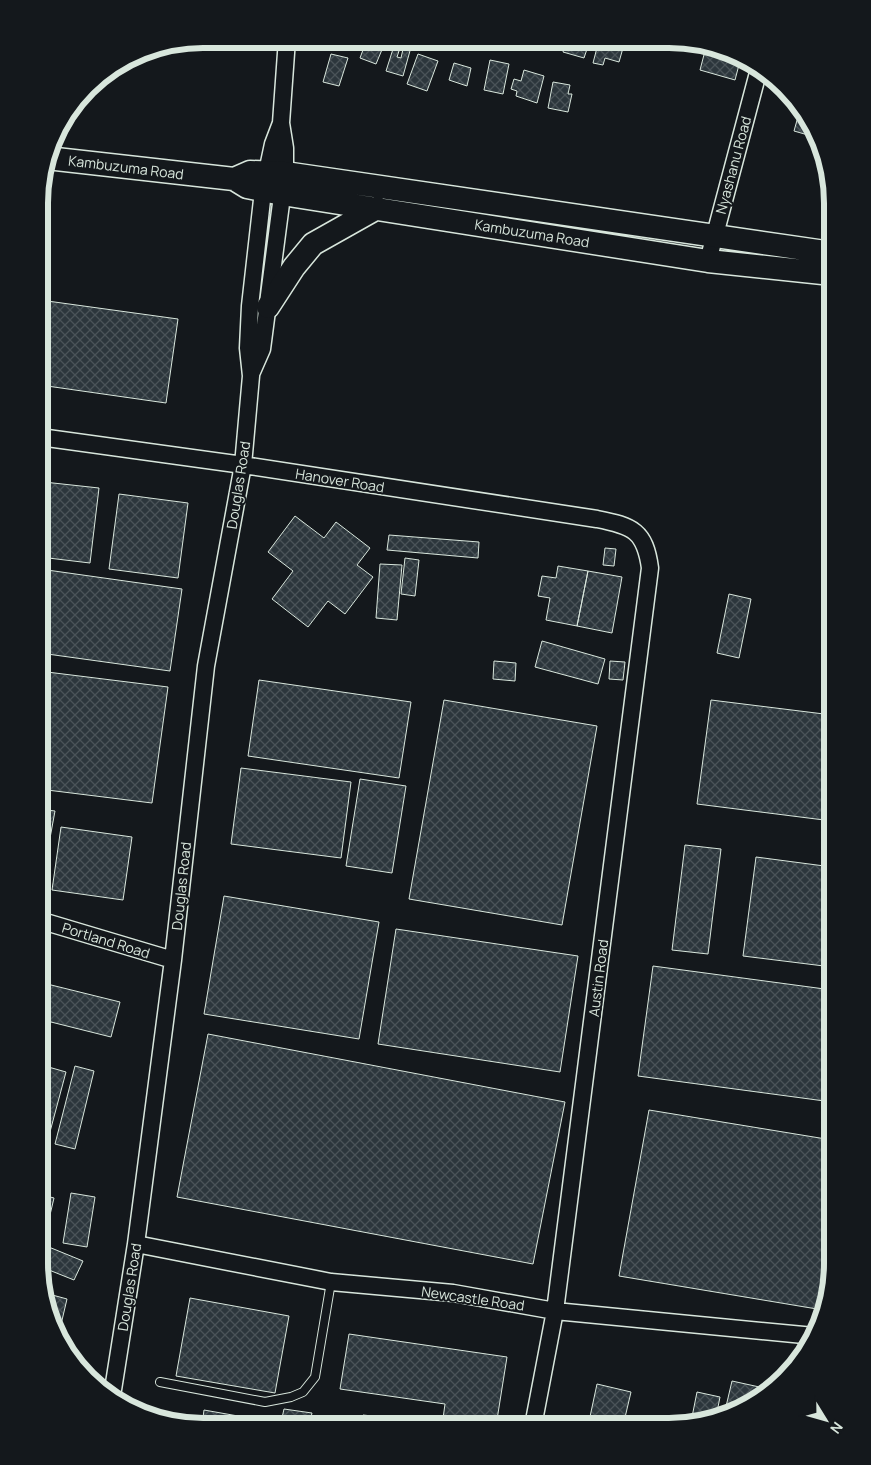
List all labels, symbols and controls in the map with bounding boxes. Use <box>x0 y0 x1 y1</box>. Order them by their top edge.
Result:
street label: Nyashanu Road <box>711 114 755 216</box>
street label: Kambuzuma Road <box>67 151 185 183</box>
street label: Kambuzuma Road <box>473 215 591 251</box>
street label: Douglas Road <box>222 440 254 530</box>
street label: Hanover Road <box>294 464 386 496</box>
street label: Douglas Road <box>167 841 195 931</box>
street label: Portland Road <box>60 918 152 962</box>
street label: Austin Road <box>584 938 612 1018</box>
street label: Douglas Road <box>113 1242 145 1332</box>
street label: Newcastle Road <box>420 1281 526 1315</box>
north arrow <box>801 1395 851 1445</box>
text: N <box>826 1418 847 1438</box>

